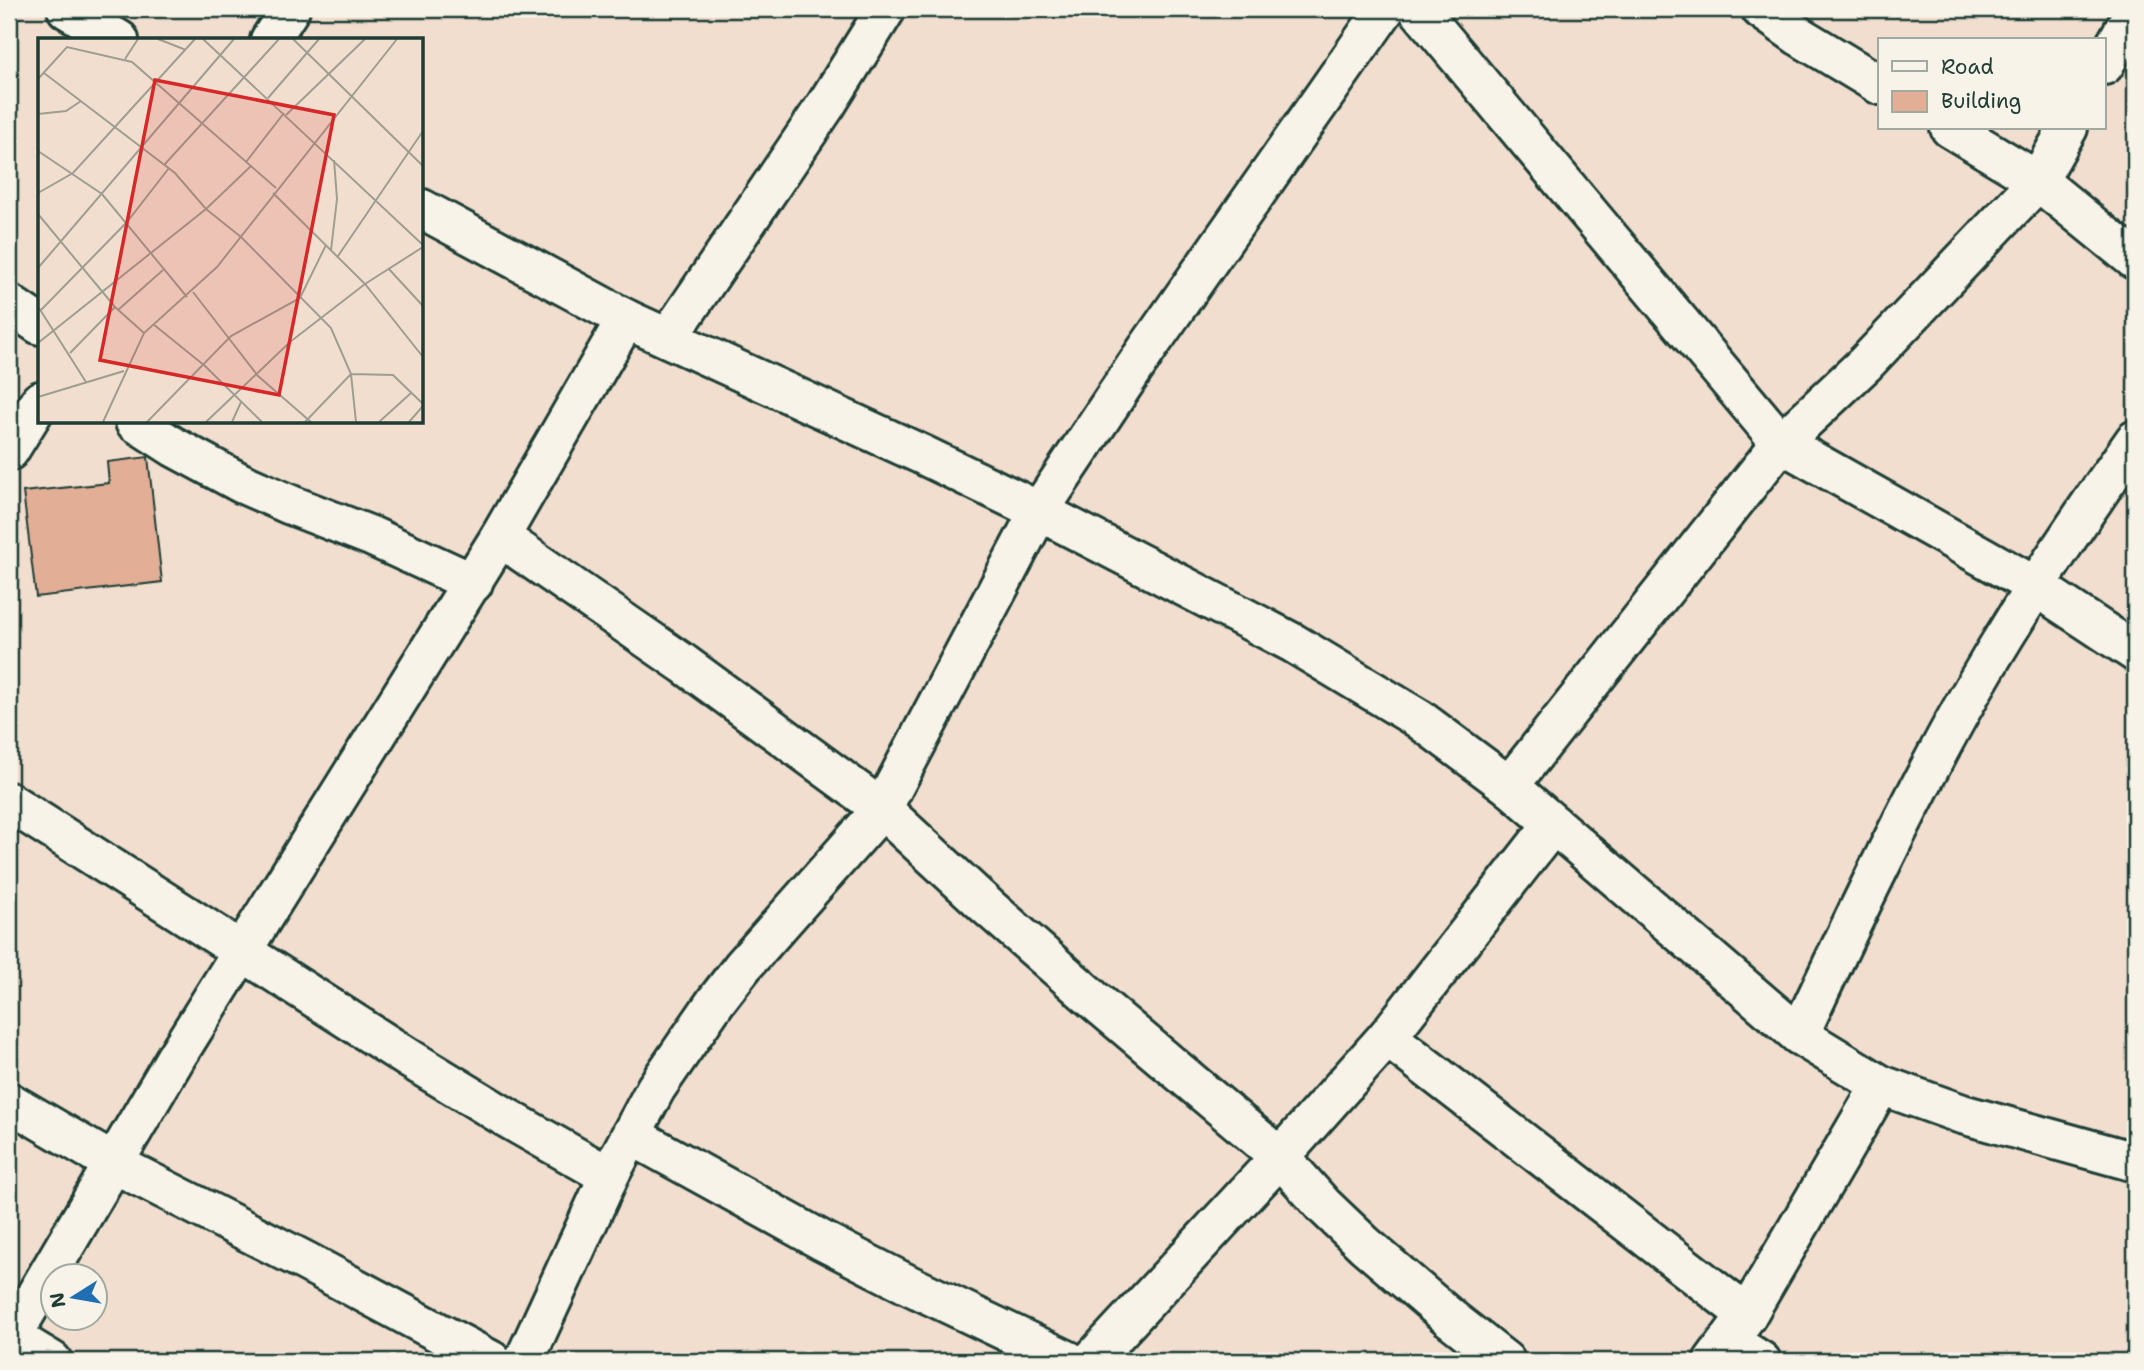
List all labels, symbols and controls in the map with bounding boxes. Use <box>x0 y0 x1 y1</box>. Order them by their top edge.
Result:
inset map <box>38 38 424 424</box>
legend <box>1878 38 2106 130</box>
text: Road <box>1941 53 1994 81</box>
text: Building <box>1941 87 2021 115</box>
north arrow <box>38 1262 108 1332</box>
text: N <box>44 1290 72 1310</box>

